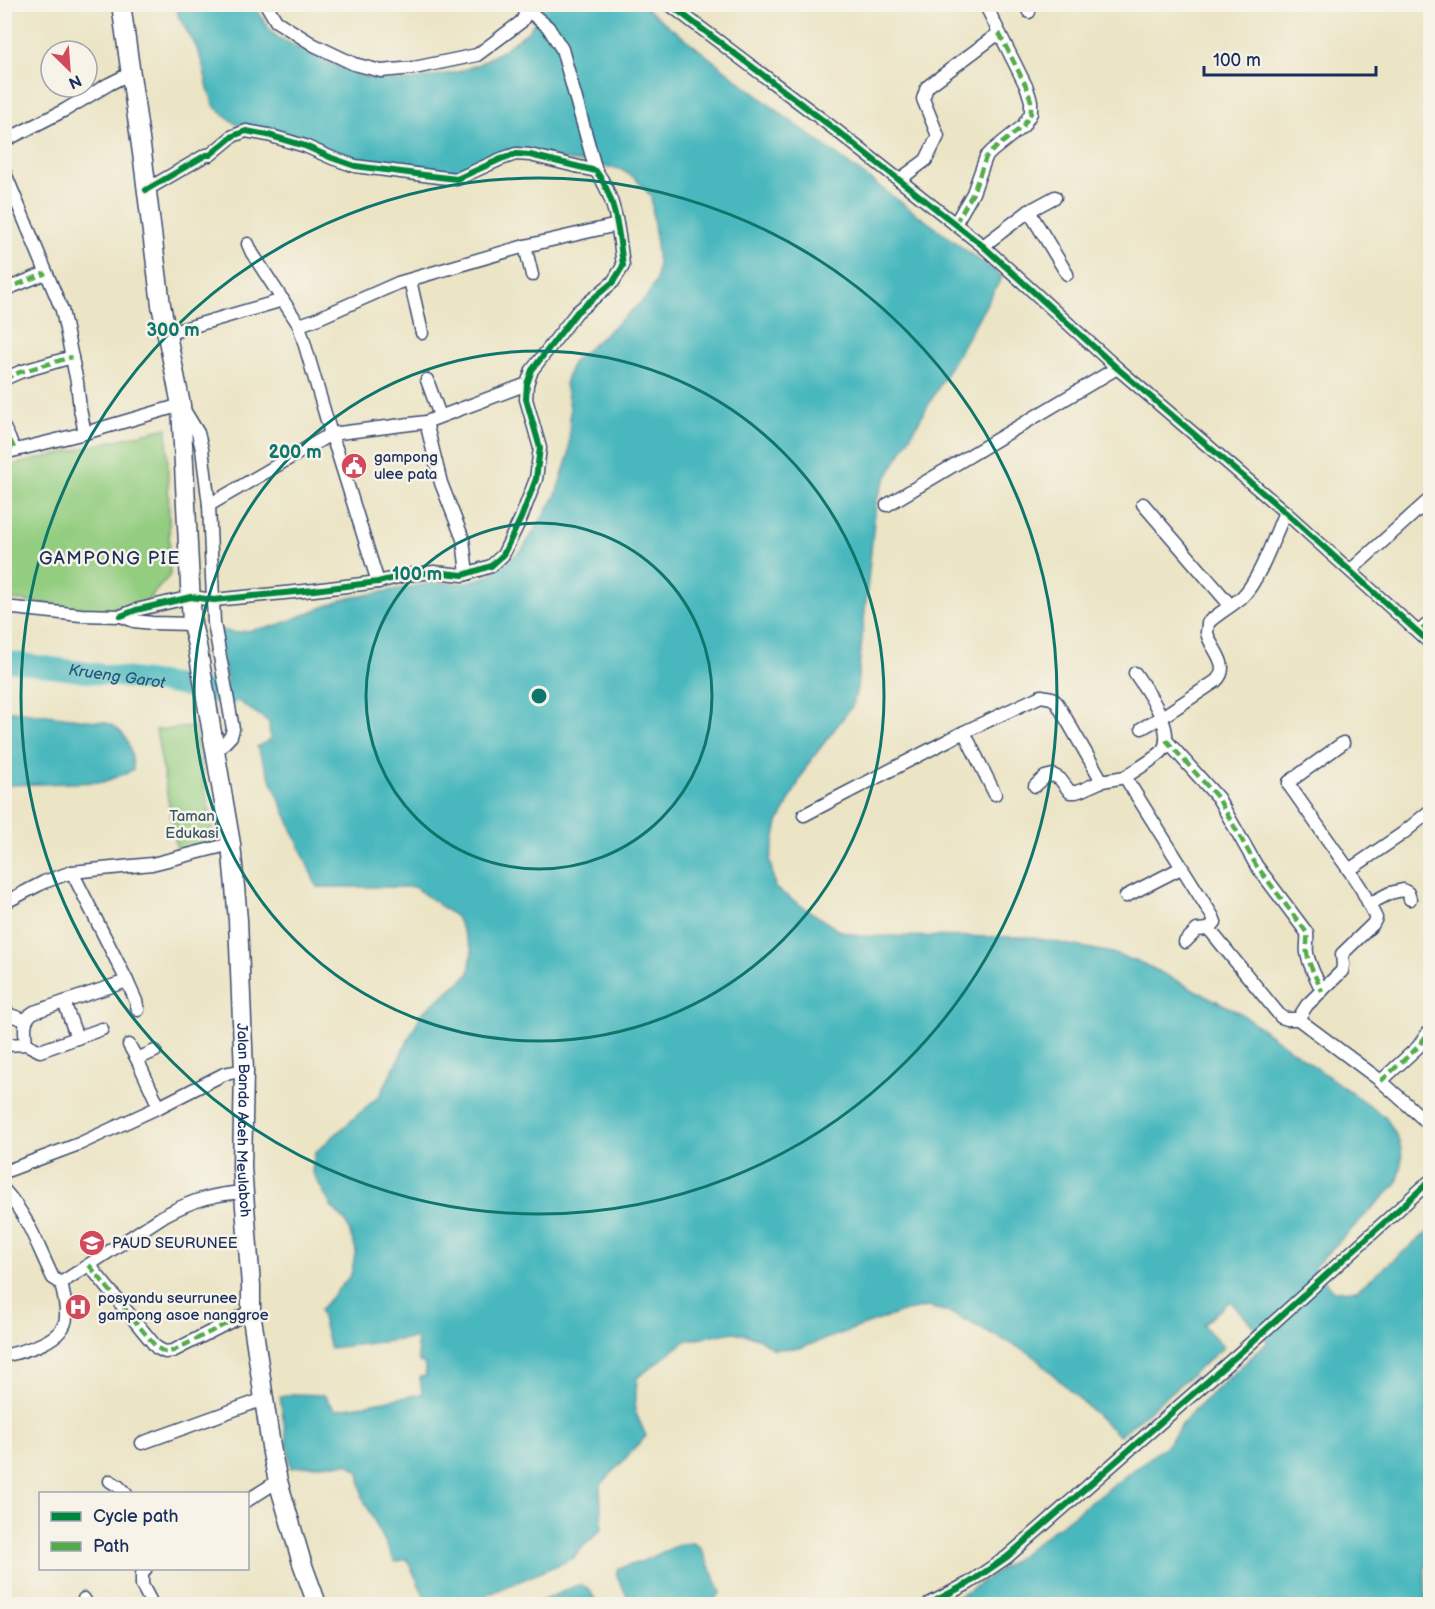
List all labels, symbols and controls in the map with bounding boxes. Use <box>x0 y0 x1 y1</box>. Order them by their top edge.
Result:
north arrow <box>39 39 99 99</box>
scale bar <box>1204 39 1376 77</box>
text: 100 m <box>1213 50 1261 71</box>
text: N <box>65 70 84 92</box>
text: 300 m <box>146 320 200 341</box>
text: 200 m <box>268 442 322 463</box>
place label: gampong ulee pata <box>374 448 438 484</box>
public building icon: gampong ulee pata <box>339 451 369 481</box>
district label: GAMPONG PIE <box>39 548 181 569</box>
text: 100 m <box>392 564 442 585</box>
water label: Krueng Garot <box>67 661 167 693</box>
centre of rings <box>529 686 549 706</box>
park label: Taman Edukasi <box>165 807 219 843</box>
street label: Jalan Banda Aceh Meulaboh <box>232 1023 255 1218</box>
school or university icon: PAUD SEURUNEE <box>77 1228 107 1258</box>
place label: PAUD SEURUNEE <box>112 1234 238 1253</box>
place label: posyandu seurrunee gampong asoe nanggroe <box>98 1289 269 1325</box>
hospital icon: posyandu seurrunee gampong asoe nanggroe <box>63 1292 93 1322</box>
legend <box>39 1492 249 1570</box>
text: Cycle path <box>93 1506 179 1527</box>
text: Path <box>93 1536 129 1557</box>

